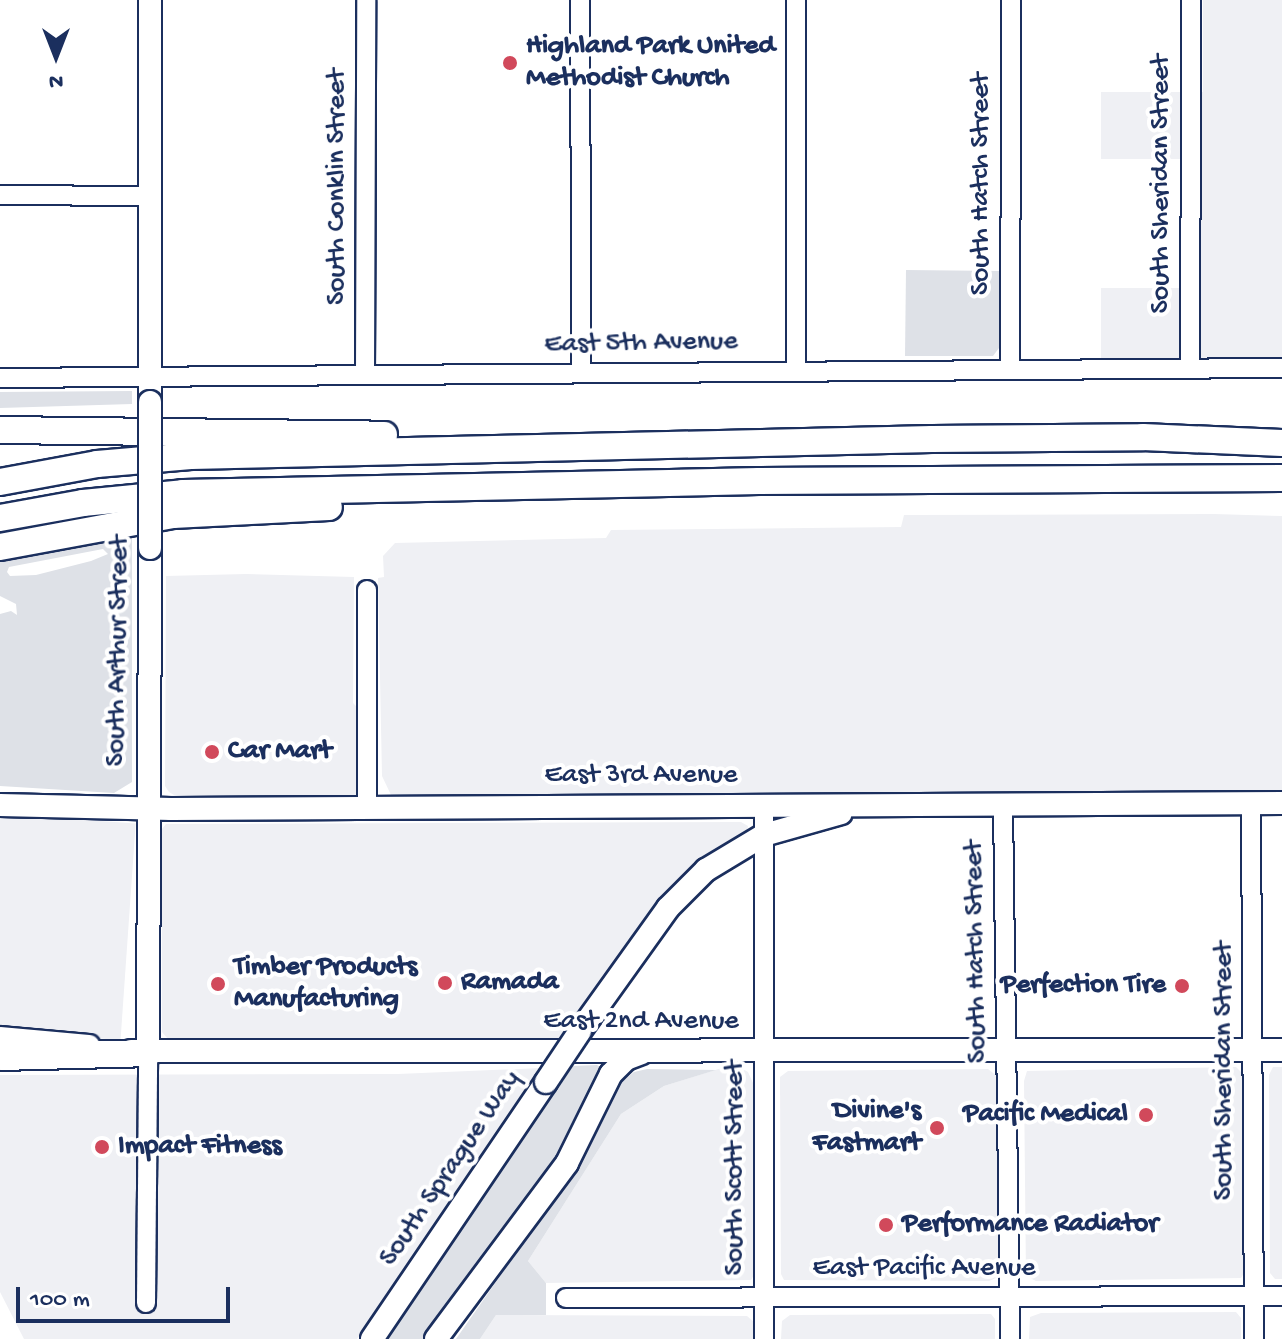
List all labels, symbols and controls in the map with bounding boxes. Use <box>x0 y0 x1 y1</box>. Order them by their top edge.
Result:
north arrow <box>16 16 96 96</box>
place label: Highland Park United Methodist Church <box>526 30 775 96</box>
marker: Highland Park United Methodist Church <box>501 54 519 72</box>
street label: South Sheridan Street <box>1145 55 1179 313</box>
text: N <box>49 67 63 93</box>
street label: South Conklin Street <box>321 69 355 305</box>
street label: South Hatch Street <box>965 73 999 295</box>
street label: East 5th Avenue <box>544 326 738 362</box>
street label: South Arthur Street <box>100 535 138 767</box>
place label: Car Mart <box>228 735 332 769</box>
marker: Car Mart <box>203 743 221 761</box>
street label: East 3rd Avenue <box>544 759 738 793</box>
street label: South Hatch Street <box>958 840 996 1064</box>
street label: South Sheridan Street <box>1208 942 1242 1200</box>
place label: Timber Products Manufacturing <box>234 951 417 1017</box>
place label: Ramada <box>461 966 559 1000</box>
place label: Perfection Tire <box>1000 969 1166 1003</box>
marker: Ramada <box>436 974 454 992</box>
marker: Timber Products Manufacturing <box>209 975 227 993</box>
marker: Perfection Tire <box>1173 977 1191 995</box>
street label: East 2nd Avenue <box>543 1005 739 1039</box>
street label: South Scott Street <box>719 1061 753 1275</box>
street label: South Sprague Way <box>373 1065 529 1273</box>
place label: Divine's Fastmart <box>813 1095 921 1161</box>
place label: Pacific Medical <box>963 1098 1128 1132</box>
marker: Pacific Medical <box>1135 1104 1157 1126</box>
marker: Divine's Fastmart <box>928 1119 946 1137</box>
place label: Impact Fitness <box>118 1130 282 1164</box>
marker: Impact Fitness <box>93 1138 111 1156</box>
place label: Performance Radiator <box>902 1208 1158 1242</box>
marker: Performance Radiator <box>877 1216 895 1234</box>
street label: East Pacific Avenue <box>813 1252 1035 1286</box>
scale bar <box>20 1271 234 1321</box>
text: 100 m <box>30 1286 90 1315</box>

